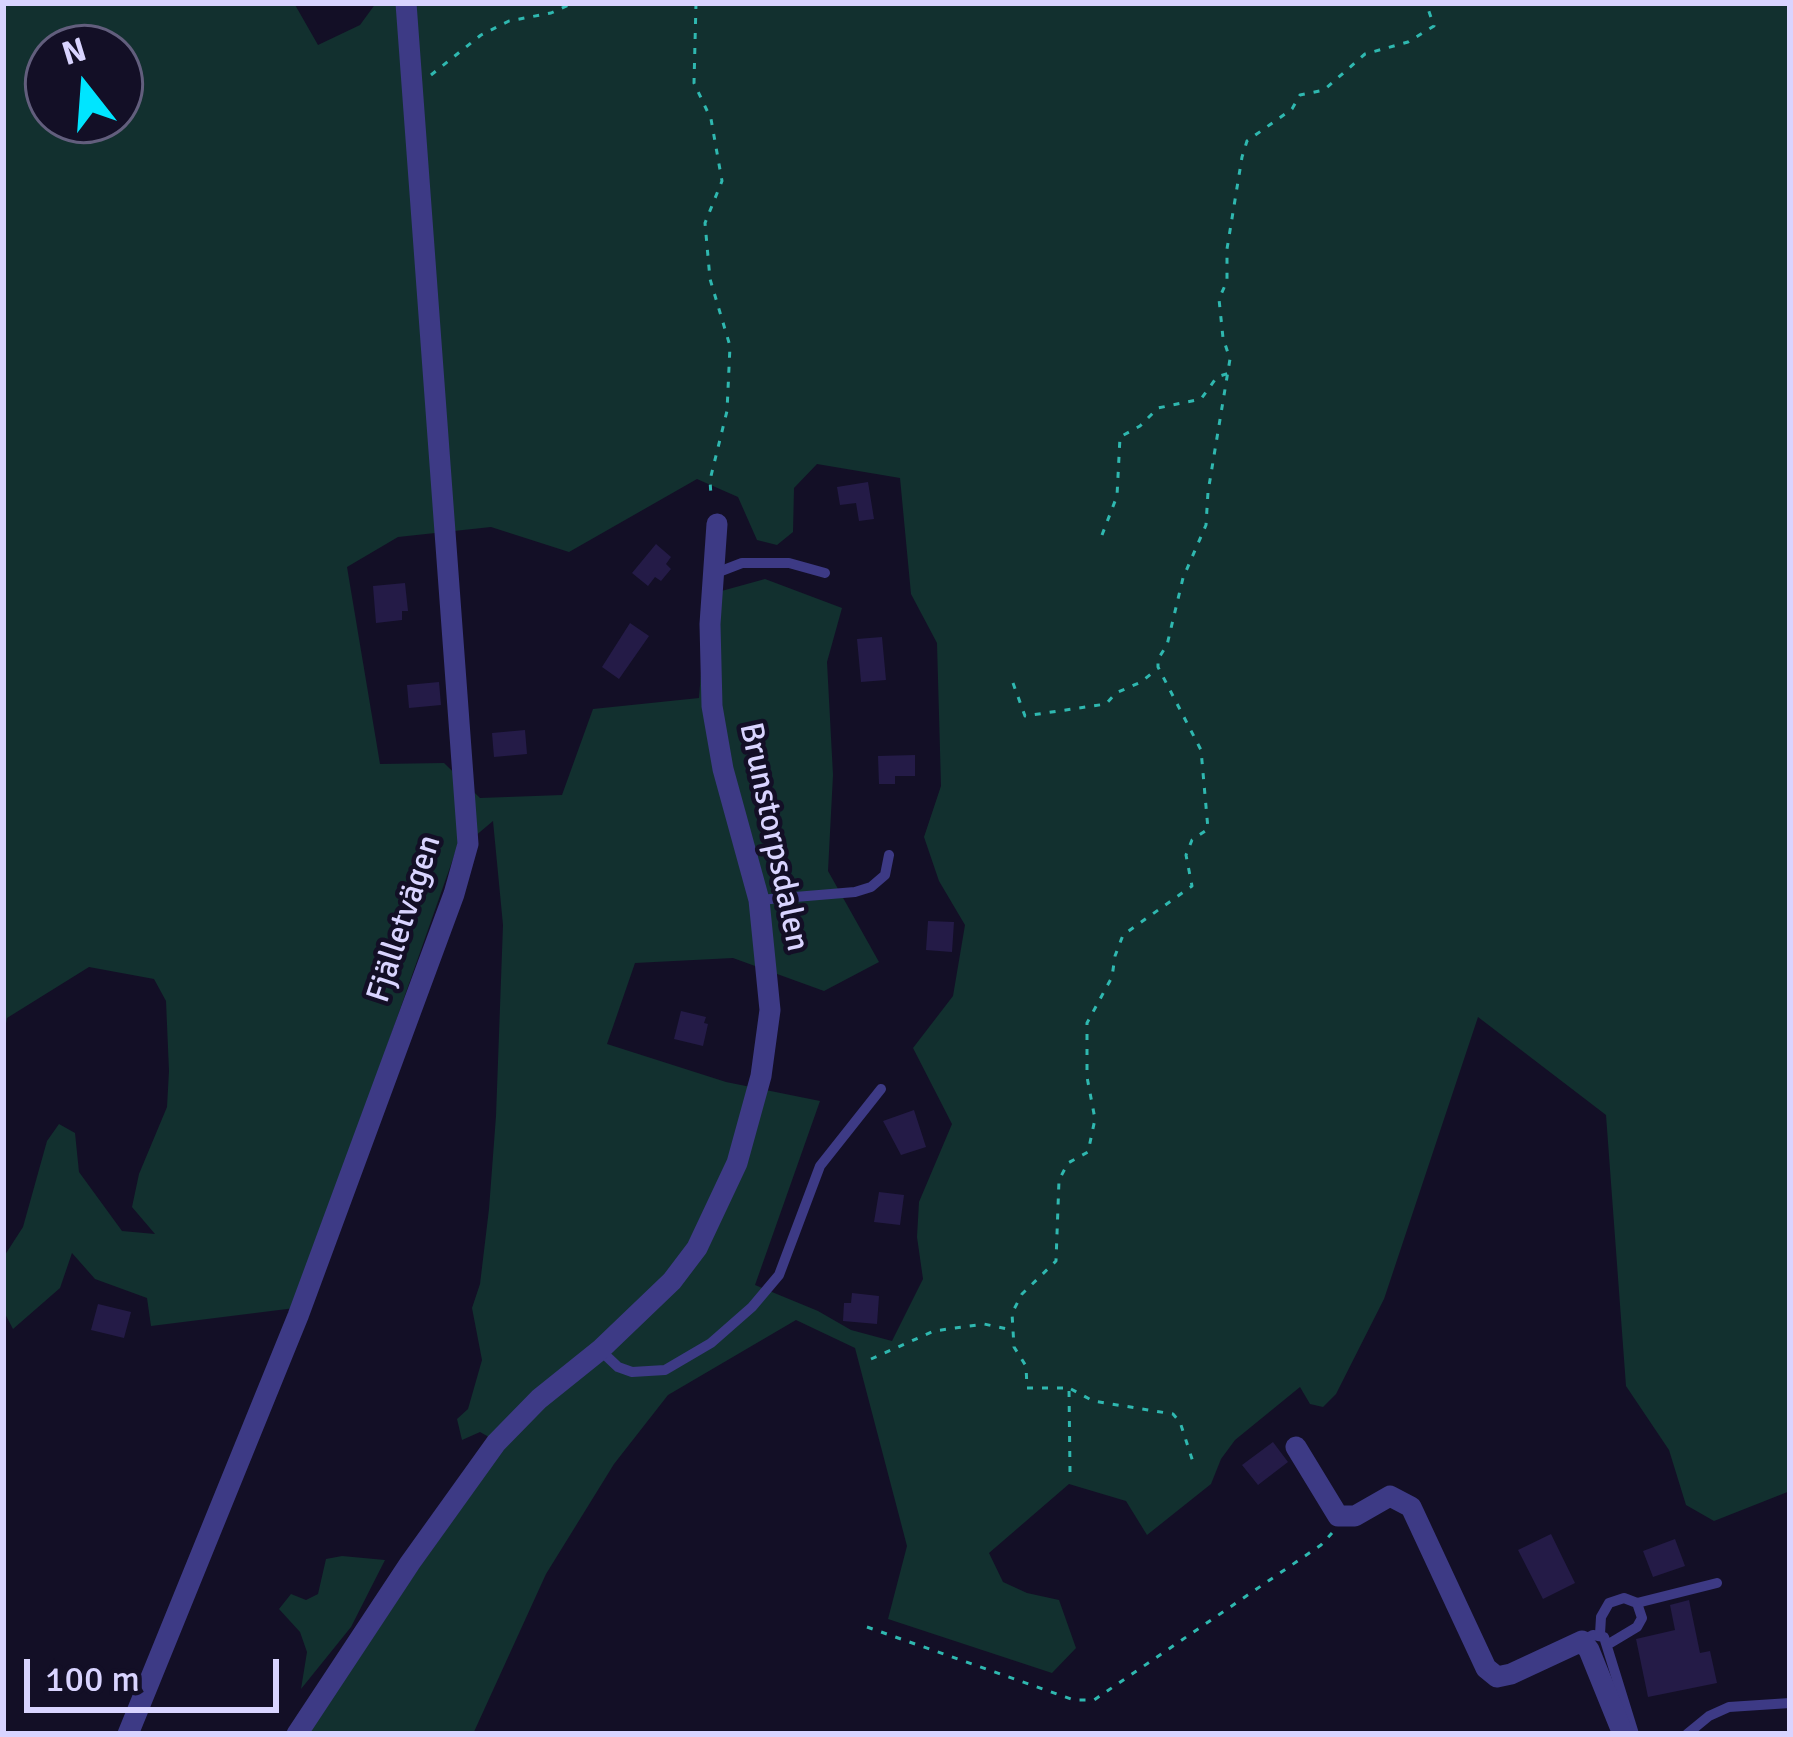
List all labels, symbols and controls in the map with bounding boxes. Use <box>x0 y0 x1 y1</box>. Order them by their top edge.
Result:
north arrow <box>24 24 144 144</box>
text: N <box>57 29 91 75</box>
street label: Brunstorpsdalen <box>729 719 817 955</box>
street label: Fjälletvägen <box>359 830 451 1008</box>
scale bar <box>30 1635 285 1709</box>
text: 100 m <box>45 1657 140 1702</box>

